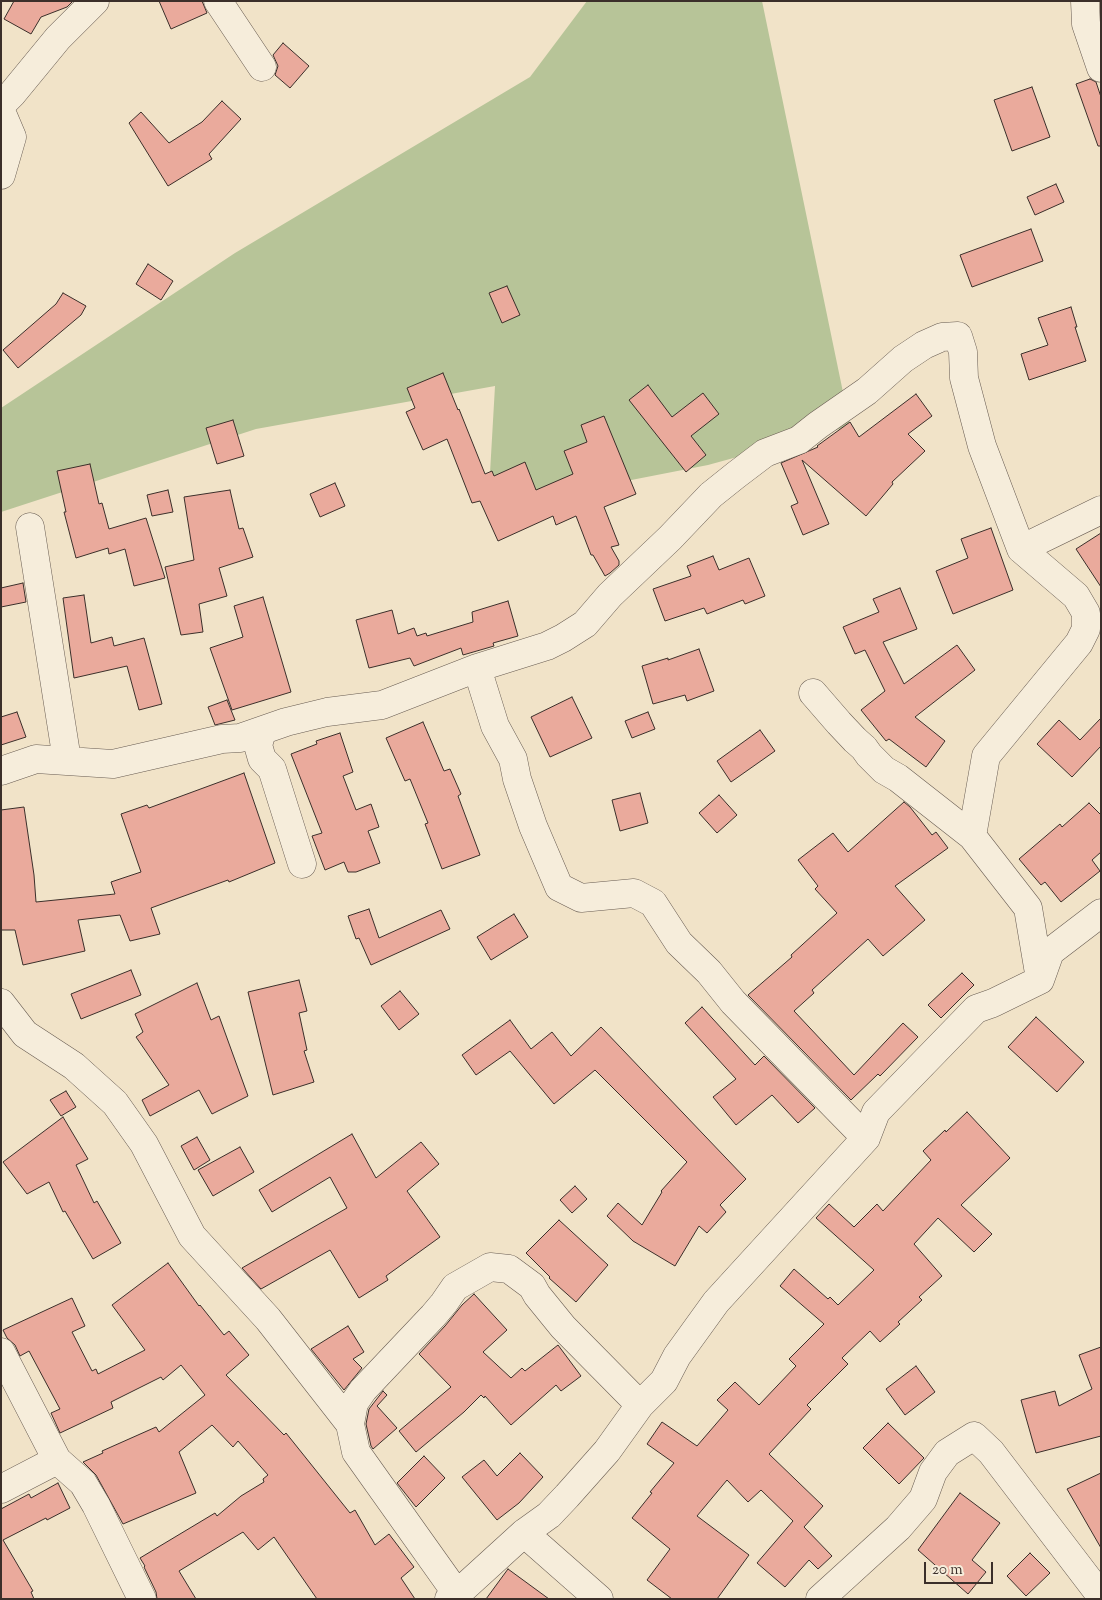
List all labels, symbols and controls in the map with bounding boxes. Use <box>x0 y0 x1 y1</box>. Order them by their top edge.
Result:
scale bar <box>927 1552 996 1584</box>
text: 20 m <box>932 1560 963 1581</box>

